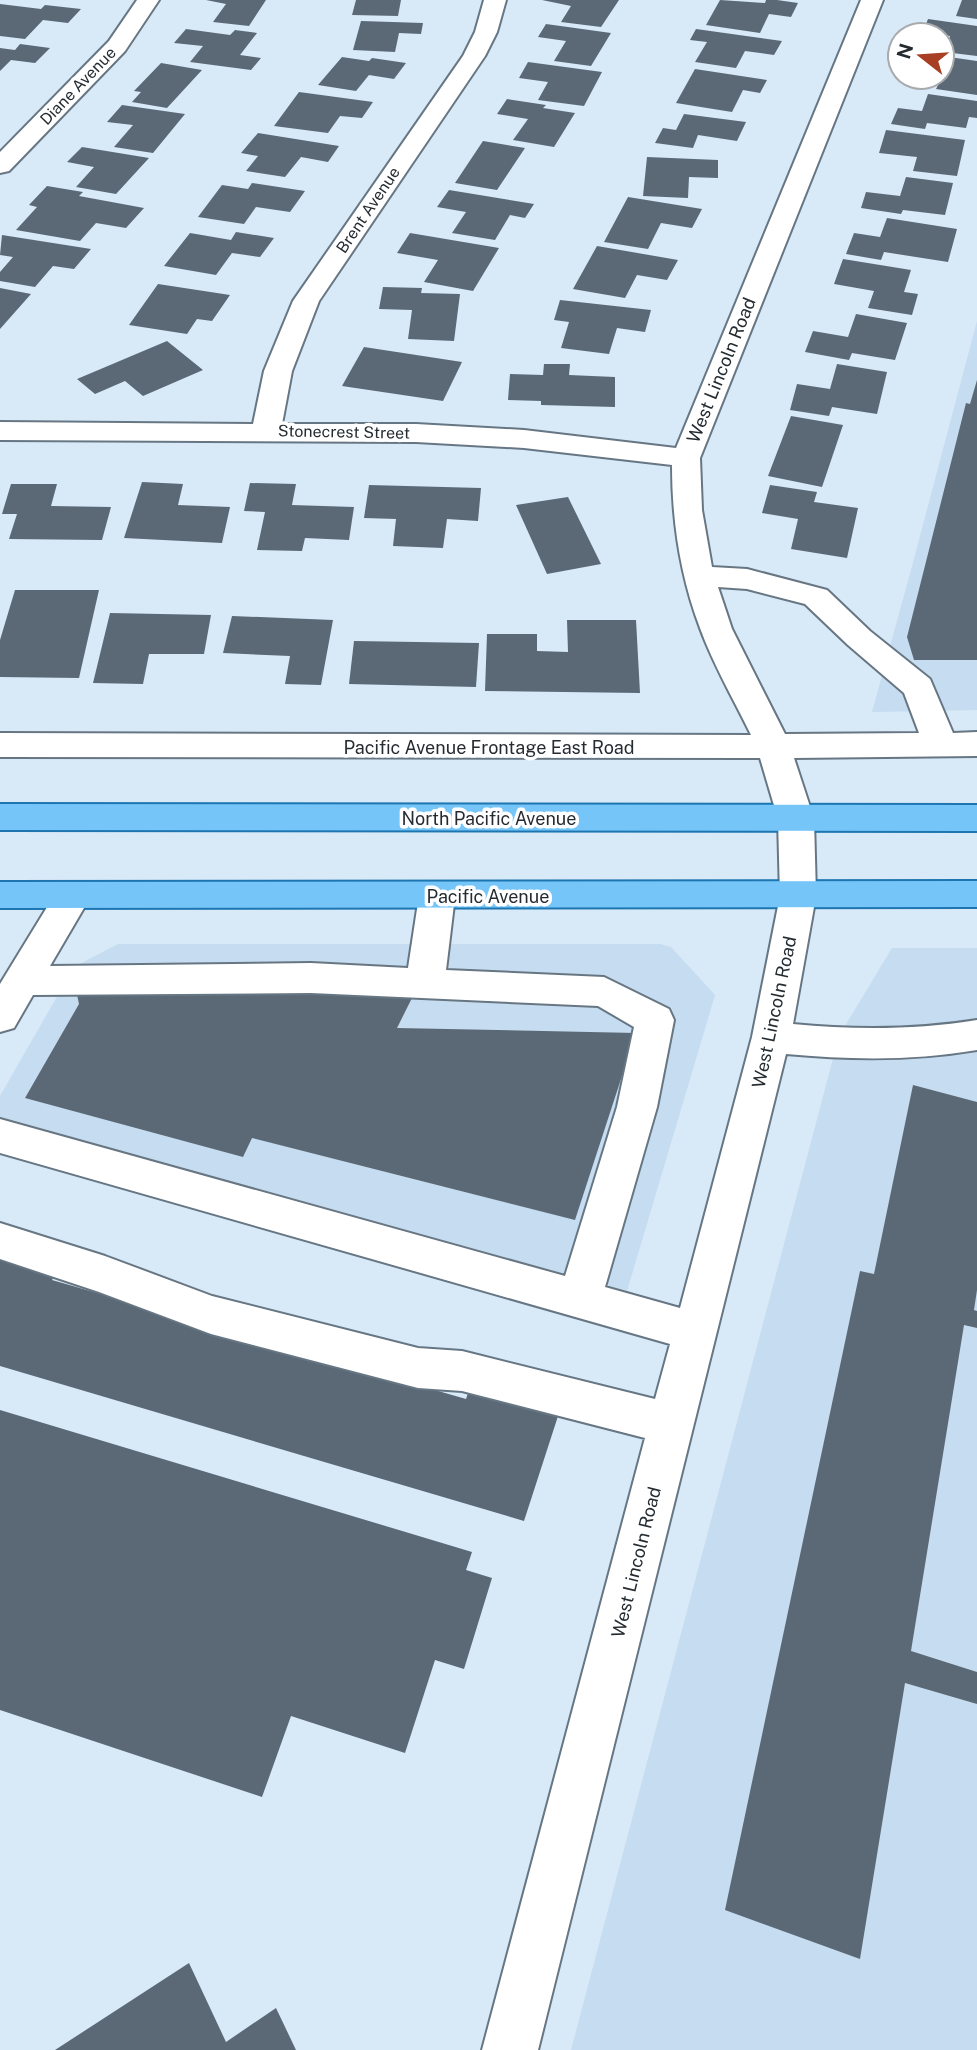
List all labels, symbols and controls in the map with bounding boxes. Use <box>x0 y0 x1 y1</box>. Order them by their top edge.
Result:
north arrow <box>886 21 956 91</box>
text: N <box>892 41 917 61</box>
street label: Diane Avenue <box>36 43 120 129</box>
street label: Brent Avenue <box>332 163 404 257</box>
street label: West Lincoln Road <box>682 294 760 446</box>
street label: Stonecrest Street <box>278 421 410 443</box>
street label: Pacific Avenue Frontage East Road <box>344 737 634 758</box>
street label: North Pacific Avenue <box>402 808 576 829</box>
street label: Pacific Avenue <box>427 886 549 907</box>
street label: West Lincoln Road <box>748 934 800 1090</box>
street label: West Lincoln Road <box>607 1484 665 1640</box>

